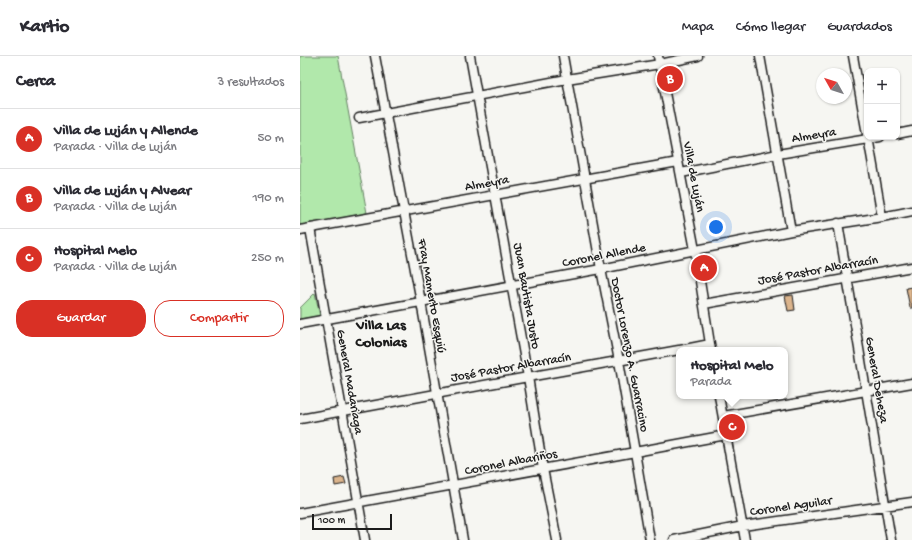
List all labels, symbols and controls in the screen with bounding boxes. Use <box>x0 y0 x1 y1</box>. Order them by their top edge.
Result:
text: Kartio <box>20 16 69 39</box>
text: Mapa <box>682 19 714 36</box>
text: Cómo llegar <box>736 19 805 36</box>
text: Guardados <box>827 19 892 36</box>
pin: B <box>657 64 683 94</box>
north arrow <box>816 68 852 104</box>
map controls <box>864 68 900 140</box>
button: + <box>864 68 900 104</box>
text: Cerca <box>16 72 55 92</box>
text: 3 resultados <box>217 75 284 90</box>
button: − <box>864 104 900 140</box>
text: Villa de Luján y Allende <box>54 122 198 140</box>
street label: Almeyra <box>791 125 838 147</box>
text: A <box>25 131 33 146</box>
text: 50 m <box>257 131 284 146</box>
street label: Villa de Luján <box>679 139 707 214</box>
text: Parada · Villa de Luján <box>54 140 177 155</box>
street label: Almeyra <box>464 173 511 195</box>
text: Villa de Luján y Alvear <box>54 182 191 200</box>
text: B <box>26 191 32 206</box>
text: 190 m <box>253 191 284 206</box>
text: Parada · Villa de Luján <box>54 200 177 215</box>
your location <box>706 217 726 237</box>
street label: Fray Mamerto Esquiú <box>413 237 448 354</box>
street label: Coronel Allende <box>561 241 647 271</box>
text: Hospital Melo <box>54 242 137 260</box>
street label: Juan Bautista Justo <box>509 242 543 351</box>
text: C <box>25 251 33 266</box>
text: 250 m <box>251 251 284 266</box>
pin: A <box>691 253 717 283</box>
street label: José Pastor Albarracín <box>757 253 880 289</box>
text: Parada · Villa de Luján <box>54 260 177 275</box>
street label: Doctor Lorenzo A. Guarracino <box>606 276 651 434</box>
button: Guardar <box>16 300 146 337</box>
button: Compartir <box>154 300 284 337</box>
district label: Villa Las Colonias <box>354 317 408 352</box>
street label: General Madariaga <box>332 329 366 436</box>
street label: General Deheza <box>861 336 891 425</box>
popup <box>676 347 788 399</box>
street label: José Pastor Albarracín <box>450 350 573 386</box>
text: Hospital Melo <box>690 357 774 375</box>
text: Parada <box>690 375 732 390</box>
pin: C <box>719 412 745 442</box>
street label: Coronel Albariños <box>464 446 560 479</box>
street label: Coronel Aguilar <box>749 494 834 520</box>
scale bar <box>312 512 392 531</box>
text: 100 m <box>318 515 345 527</box>

